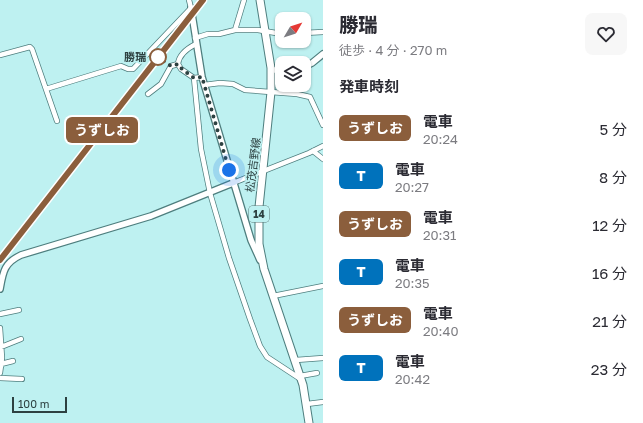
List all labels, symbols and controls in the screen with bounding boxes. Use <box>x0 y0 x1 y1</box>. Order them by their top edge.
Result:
north arrow <box>275 12 311 48</box>
map controls <box>275 12 311 92</box>
text: 勝瑞 <box>339 13 377 36</box>
button: heart <box>585 13 627 55</box>
text: 徒歩 · 4 分 · 270 m <box>339 42 447 58</box>
marker: 勝瑞 <box>149 48 167 66</box>
place label: 勝瑞 <box>124 50 146 63</box>
button: layers <box>275 56 311 92</box>
text: 発車時刻 <box>339 77 399 95</box>
text: 電車 <box>423 112 453 130</box>
line badge: うずしお <box>74 117 130 143</box>
text: うずしお <box>347 119 403 136</box>
text: 5 分 <box>600 120 627 138</box>
text: うずしお <box>74 121 130 138</box>
text: 20:24 <box>423 131 458 147</box>
street label: 松茂吉野線 <box>243 137 262 193</box>
your location <box>219 160 239 180</box>
text: 電車 <box>395 160 425 178</box>
text: T <box>356 167 366 184</box>
text: 8 分 <box>599 168 627 186</box>
text: 20:27 <box>395 179 429 195</box>
road number: 14 <box>249 206 269 222</box>
text: 電車 <box>423 208 453 226</box>
text: うずしお <box>347 215 403 232</box>
text: 12 分 <box>592 216 627 234</box>
text: 20:31 <box>423 227 456 243</box>
text: 電車 <box>395 256 425 274</box>
text: T <box>356 263 366 280</box>
text: 16 分 <box>592 264 627 282</box>
text: 20:35 <box>395 275 430 291</box>
text: 電車 <box>423 304 453 322</box>
text: うずしお <box>347 311 403 328</box>
text: 21 分 <box>592 312 627 330</box>
text: 20:40 <box>423 323 459 339</box>
text: 電車 <box>395 352 425 370</box>
text: T <box>356 359 366 376</box>
text: 23 分 <box>591 360 627 378</box>
text: 20:42 <box>395 371 430 387</box>
scale bar <box>12 395 67 414</box>
text: 100 m <box>18 397 49 410</box>

